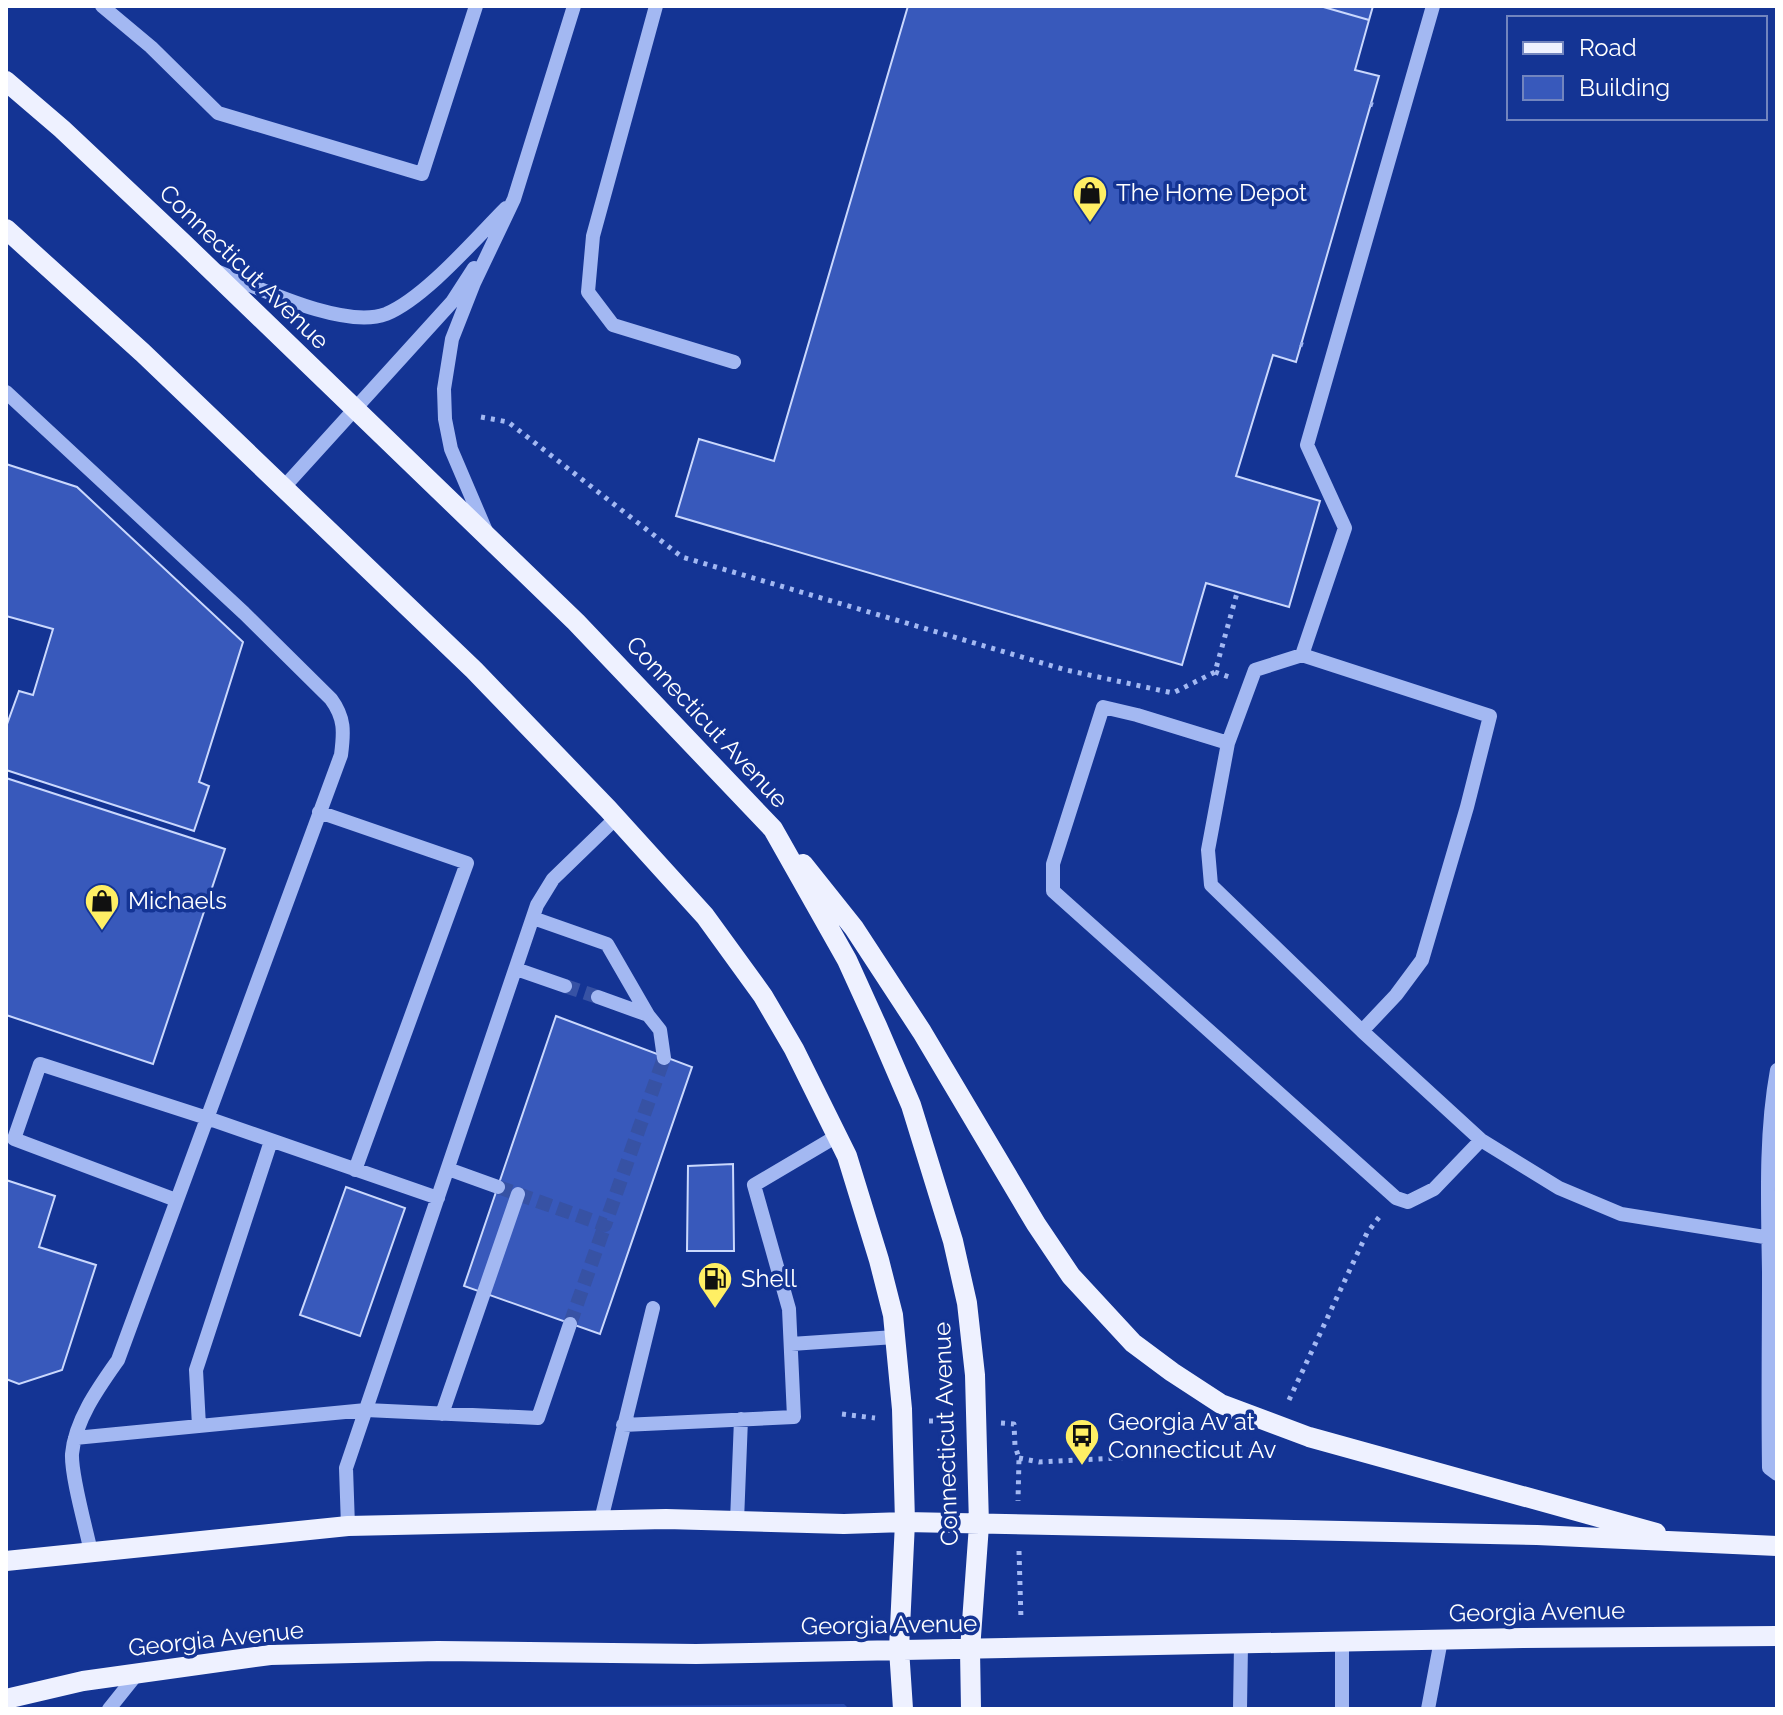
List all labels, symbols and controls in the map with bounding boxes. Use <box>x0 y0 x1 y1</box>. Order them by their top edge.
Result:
legend <box>1507 16 1767 120</box>
text: Road <box>1579 33 1637 62</box>
text: Building <box>1579 73 1670 102</box>
shop icon: The Home Depot <box>1071 174 1109 224</box>
street label: Connecticut Avenue <box>154 178 335 355</box>
place label: The Home Depot <box>1116 178 1307 207</box>
street label: Connecticut Avenue <box>620 630 794 814</box>
shop icon: Michaels <box>83 882 121 932</box>
place label: Michaels <box>128 886 227 915</box>
fuel station icon: Shell <box>696 1260 734 1310</box>
place label: Shell <box>741 1264 797 1293</box>
street label: Connecticut Avenue <box>927 1321 964 1547</box>
place label: Georgia Av at Connecticut Av <box>1108 1407 1277 1464</box>
bus stop icon: Georgia Av at Connecticut Av <box>1063 1417 1101 1467</box>
street label: Georgia Avenue <box>1449 1595 1625 1628</box>
street label: Georgia Avenue <box>801 1608 977 1641</box>
street label: Georgia Avenue <box>127 1615 305 1662</box>

